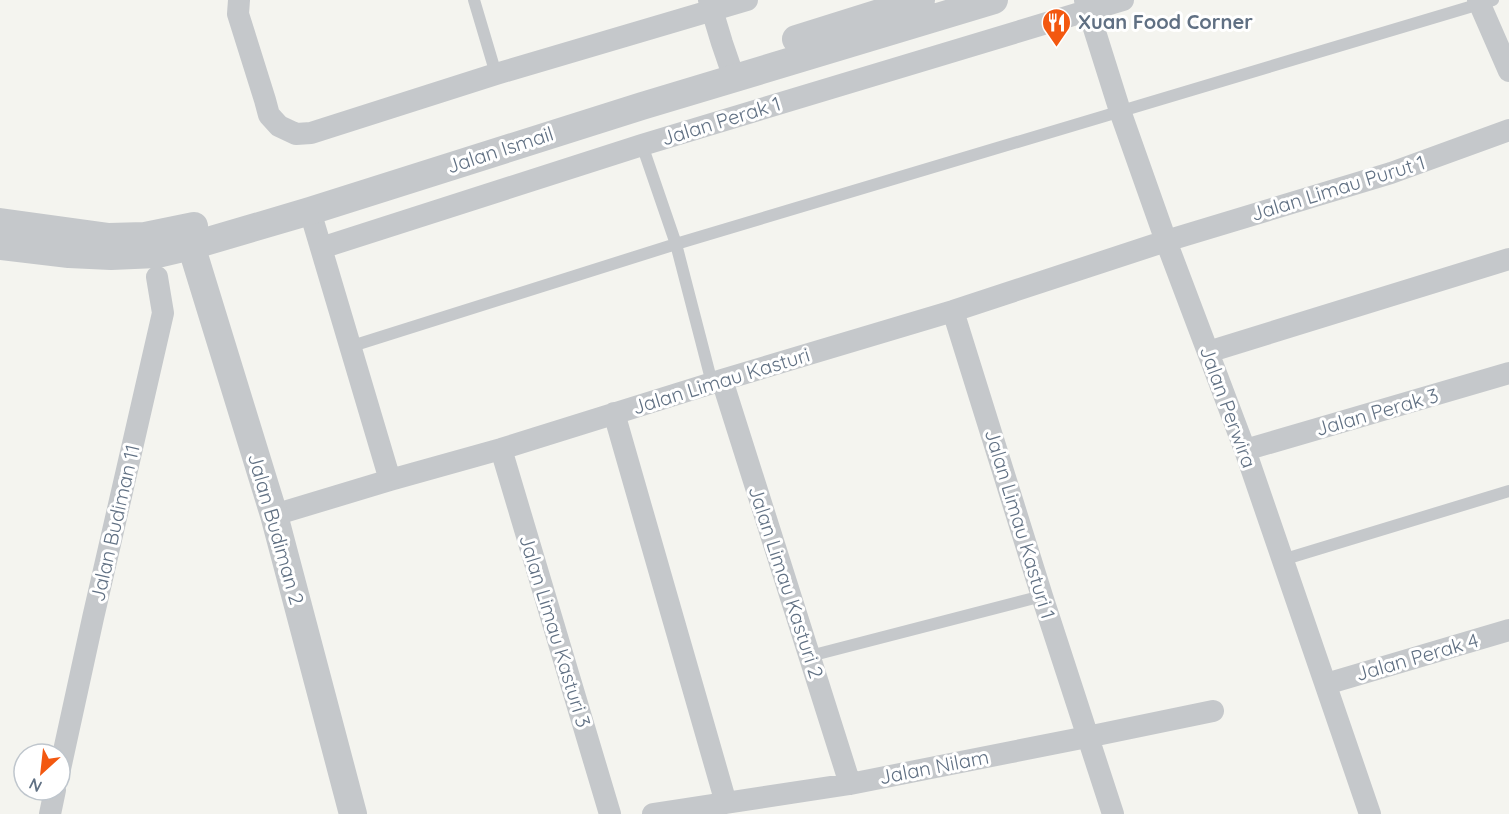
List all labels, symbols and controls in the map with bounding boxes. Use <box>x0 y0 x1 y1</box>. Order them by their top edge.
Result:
restaurant icon: Xuan Food Corner <box>1041 6 1073 48</box>
place label: Xuan Food Corner <box>1078 9 1253 34</box>
street label: Jalan Perak 1 <box>658 91 784 151</box>
street label: Jalan Ismail <box>443 120 556 179</box>
street label: Jalan Limau Purut 1 <box>1248 149 1428 226</box>
street label: Jalan Limau Kasturi <box>629 342 813 419</box>
street label: Jalan Perwira <box>1195 342 1262 471</box>
street label: Jalan Perak 3 <box>1313 382 1441 441</box>
street label: Jalan Limau Kasturi 1 <box>980 426 1061 622</box>
street label: Jalan Budiman 11 <box>84 442 145 604</box>
street label: Jalan Budiman 2 <box>243 450 310 608</box>
street label: Jalan Limau Kasturi 2 <box>744 482 829 681</box>
street label: Jalan Limau Kasturi 3 <box>514 531 597 730</box>
street label: Jalan Perak 4 <box>1353 627 1481 686</box>
north arrow <box>12 742 72 802</box>
street label: Jalan Nilam <box>877 744 991 789</box>
text: N <box>25 774 45 797</box>

